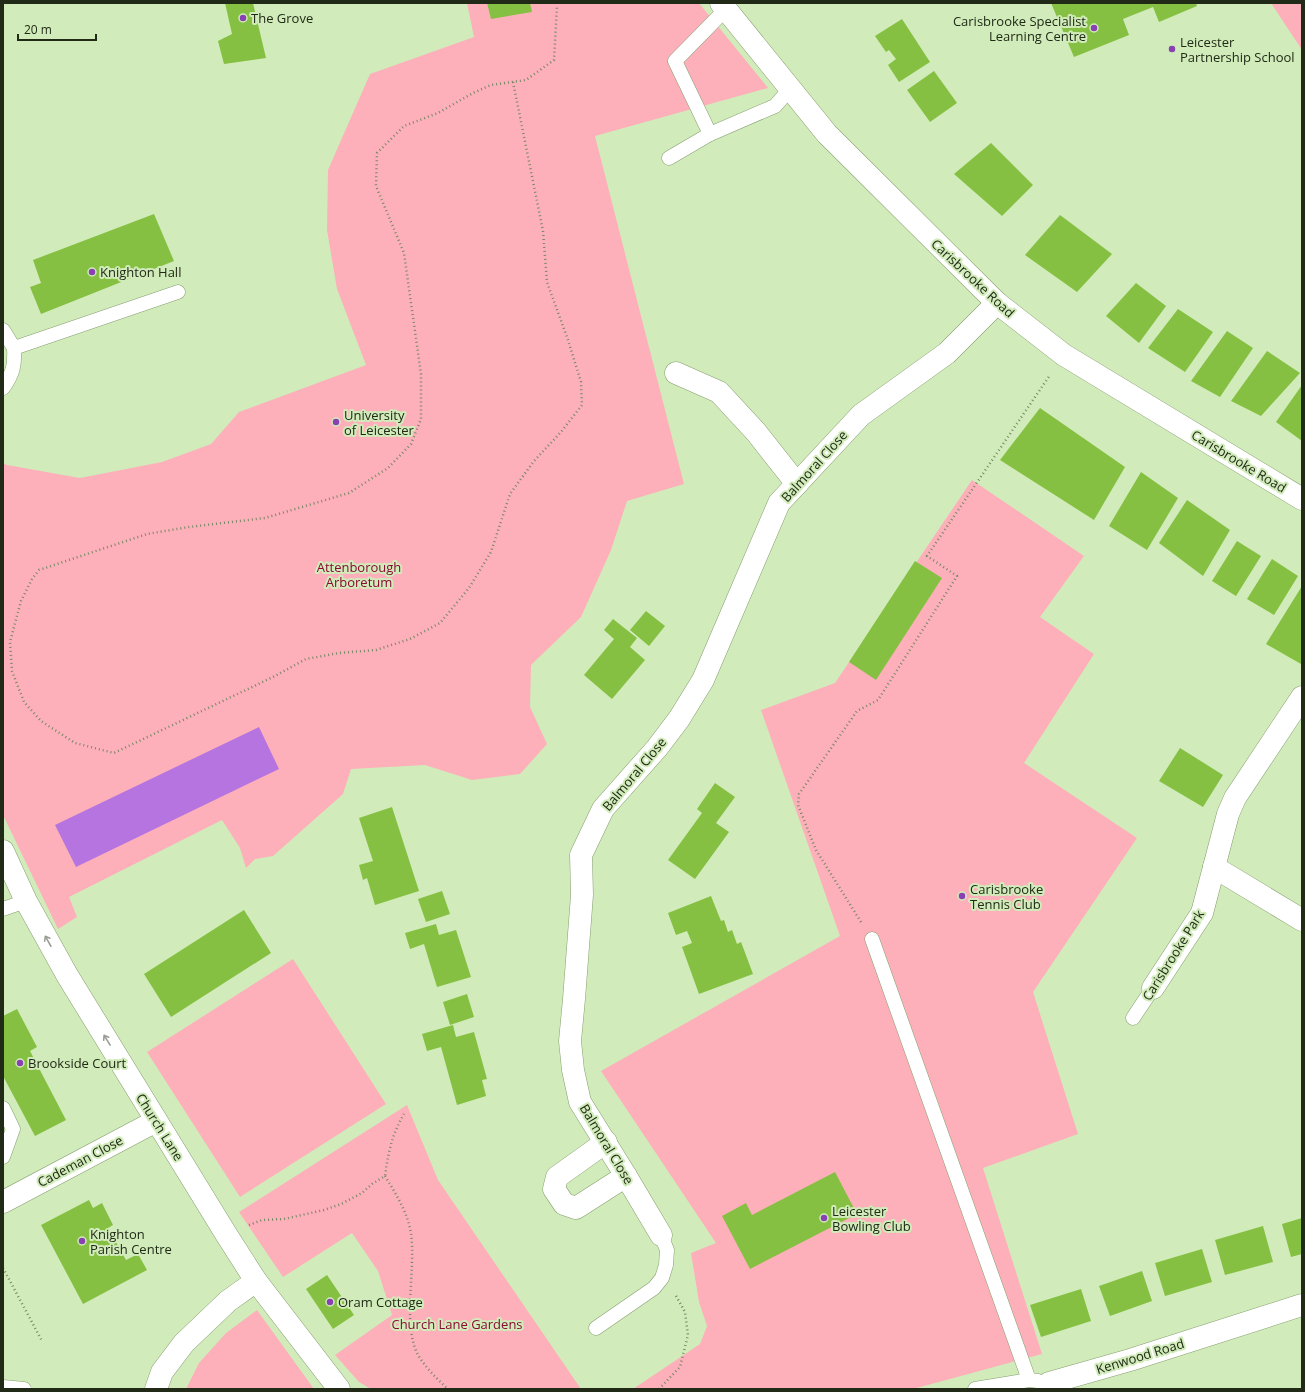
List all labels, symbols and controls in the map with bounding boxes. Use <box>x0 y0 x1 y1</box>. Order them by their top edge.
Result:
place label: The Grove <box>251 9 313 27</box>
place label: Carisbrooke Specialist Learning Centre <box>953 12 1086 45</box>
marker: The Grove <box>238 13 248 23</box>
scale bar <box>18 16 96 42</box>
text: 20 m <box>24 21 52 38</box>
marker: Carisbrooke Specialist Learning Centre <box>1089 23 1099 33</box>
place label: Leicester Partnership School <box>1180 33 1295 66</box>
marker: Leicester Partnership School <box>1167 44 1177 54</box>
street label: Carisbrooke Road <box>928 235 1018 321</box>
place label: Knighton Hall <box>100 263 181 281</box>
marker: Knighton Hall <box>87 267 97 277</box>
place label: University of Leicester <box>344 406 415 439</box>
marker: University of Leicester <box>331 417 341 427</box>
street label: Balmoral Close <box>777 426 851 506</box>
street label: Carisbrooke Road <box>1188 426 1290 496</box>
park label: Attenborough Arboretum <box>317 558 401 591</box>
street label: Balmoral Close <box>598 733 670 815</box>
place label: Carisbrooke Tennis Club <box>970 880 1043 913</box>
marker: Carisbrooke Tennis Club <box>957 891 967 901</box>
street label: Carisbrooke Park <box>1138 906 1208 1004</box>
one-way arrow <box>43 935 51 947</box>
one-way arrow <box>102 1035 111 1046</box>
place label: Brookside Court <box>28 1054 127 1072</box>
marker: Brookside Court <box>15 1058 25 1068</box>
street label: Church Lane <box>132 1090 188 1164</box>
street label: Balmoral Close <box>576 1100 638 1188</box>
street label: Cademan Close <box>34 1131 126 1191</box>
place label: Leicester Bowling Club <box>832 1202 911 1235</box>
marker: Leicester Bowling Club <box>819 1213 829 1223</box>
place label: Knighton Parish Centre <box>90 1225 172 1258</box>
marker: Knighton Parish Centre <box>77 1236 87 1246</box>
place label: Oram Cottage <box>338 1293 423 1311</box>
marker: Oram Cottage <box>325 1297 335 1307</box>
park label: Church Lane Gardens <box>391 1315 523 1333</box>
street label: Kenwood Road <box>1094 1334 1186 1378</box>

